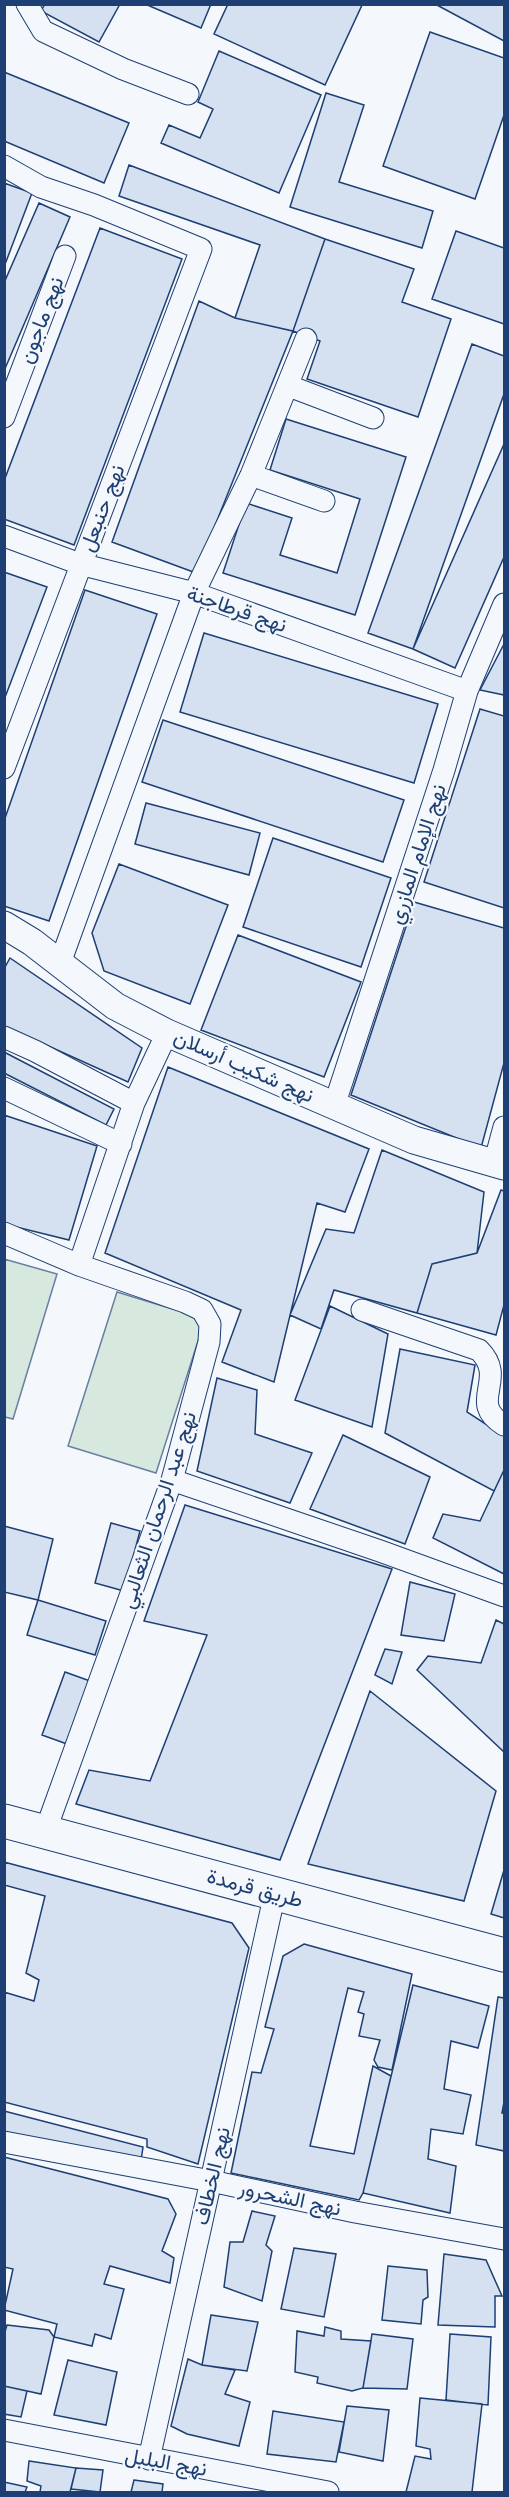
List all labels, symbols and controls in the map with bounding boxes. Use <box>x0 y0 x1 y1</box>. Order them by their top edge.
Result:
street label: نهج ماجون <box>12 273 70 367</box>
street label: نهج حنبعل <box>73 460 131 556</box>
street label: نهج قرطاجنة <box>183 579 291 639</box>
street label: نهج الإمام المازري <box>381 780 456 929</box>
street label: نهج شكيب أرسلان <box>170 1023 318 1109</box>
street label: نهج عبد الرحمان الثعالبي <box>113 1408 206 1613</box>
street label: طريق قرمدة <box>204 1862 306 1913</box>
street label: نهج الخطاف <box>187 2124 237 2228</box>
street label: نهج الشحرور <box>235 2173 344 2222</box>
street label: نهج البلبل <box>123 2441 209 2483</box>

